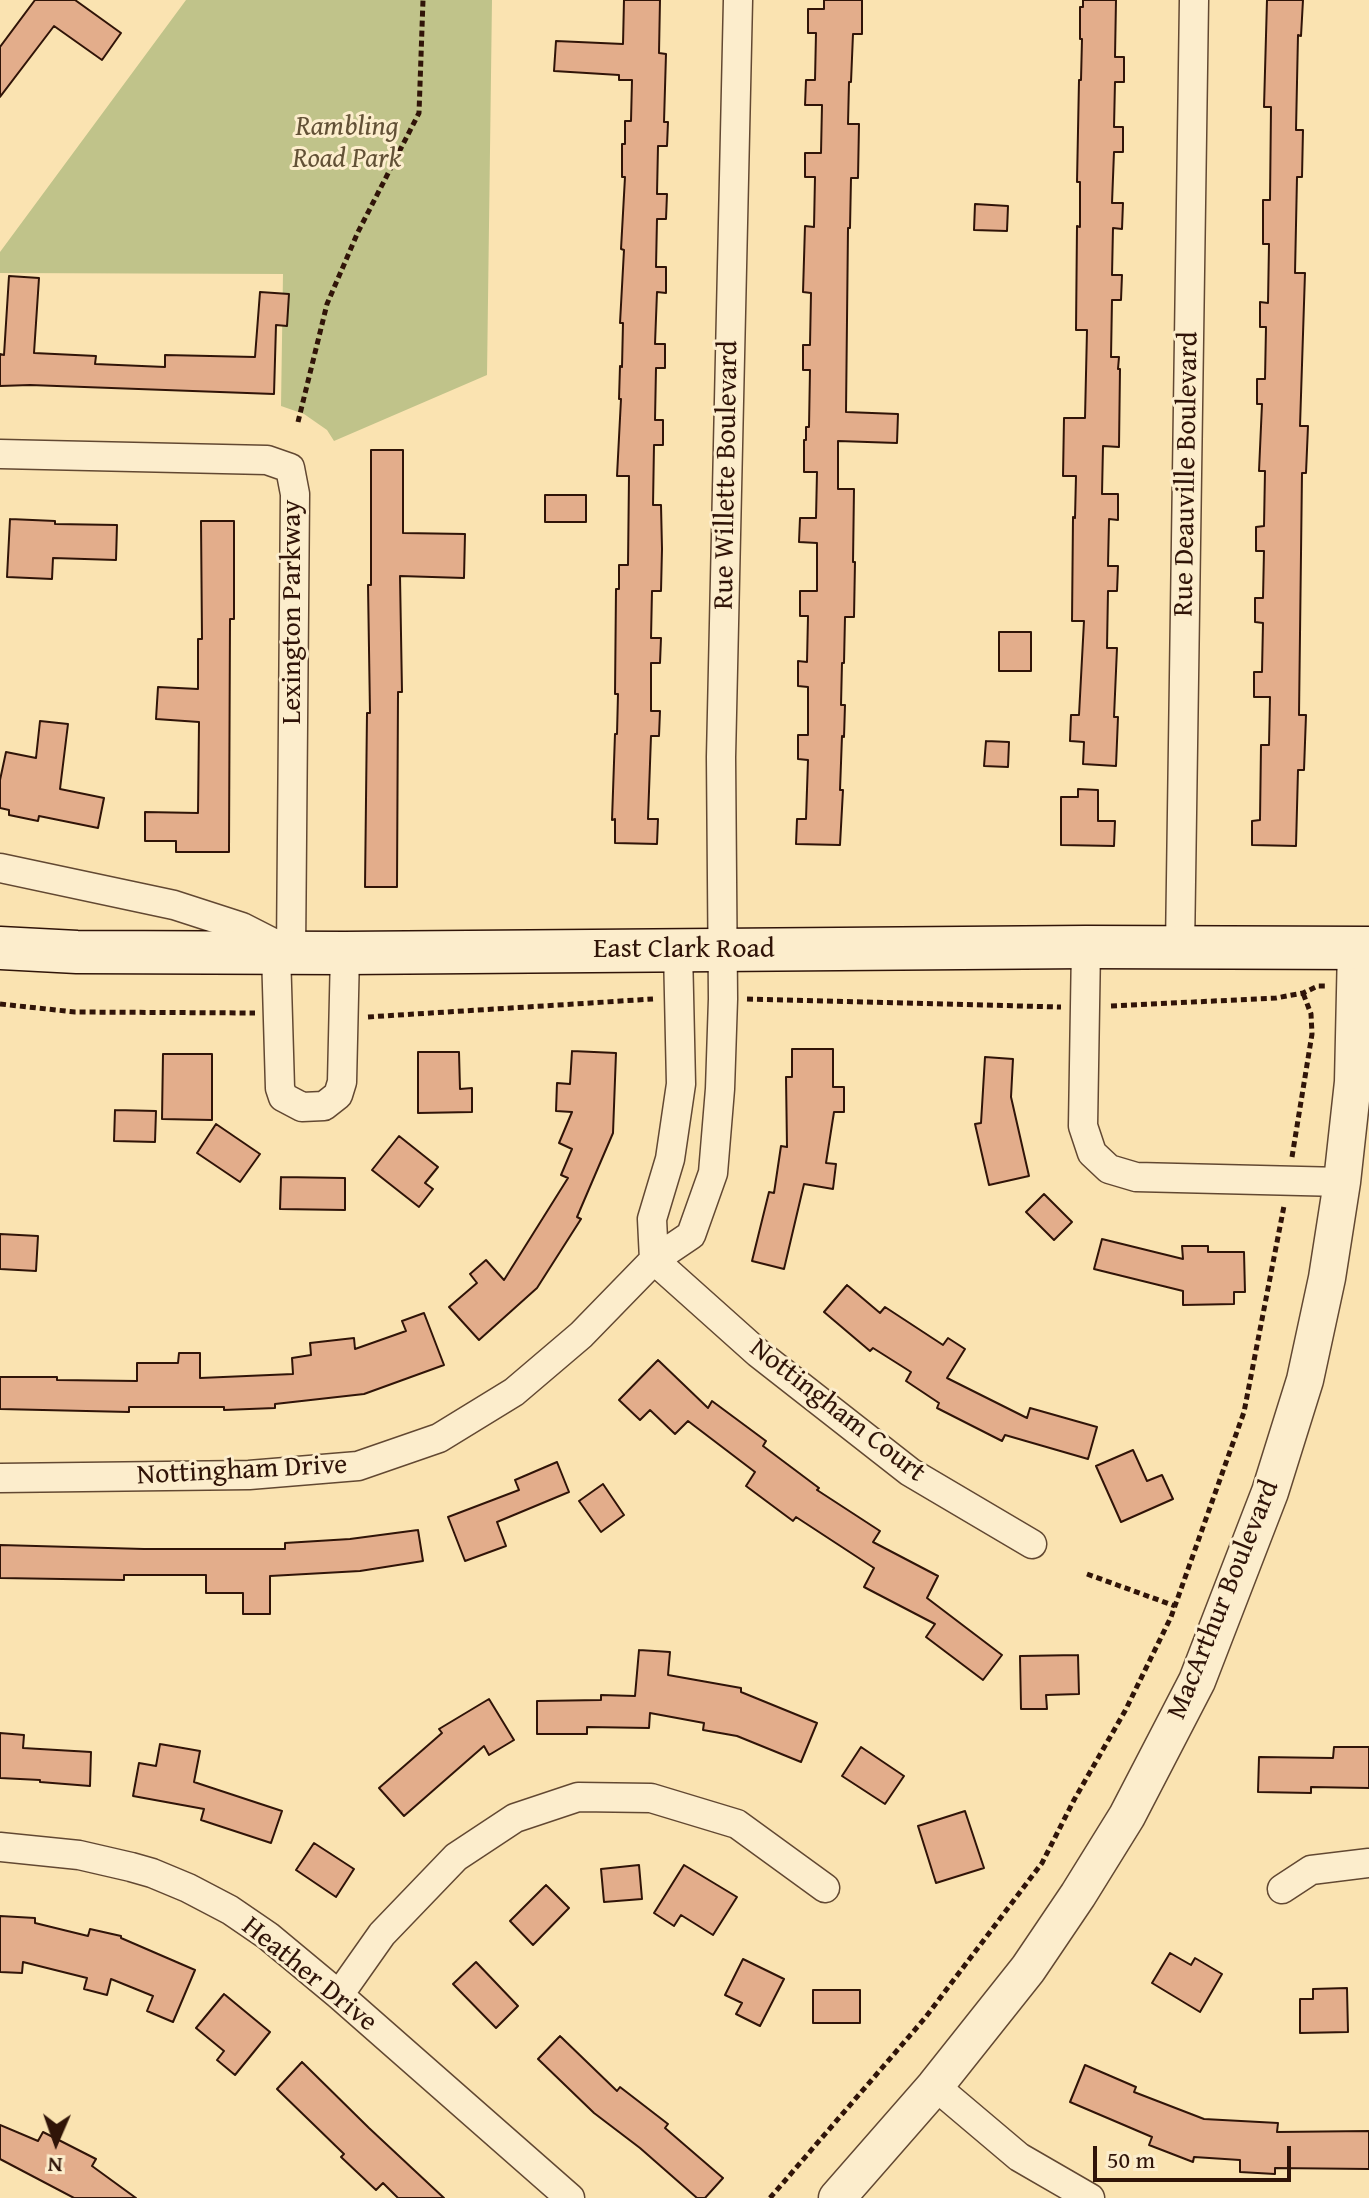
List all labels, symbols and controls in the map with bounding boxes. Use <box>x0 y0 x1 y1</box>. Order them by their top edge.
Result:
park label: Rambling Road Park <box>293 111 401 177</box>
street label: Rue Deauville Boulevard <box>1168 331 1206 617</box>
street label: Rue Willette Boulevard <box>708 340 746 610</box>
street label: Lexington Parkway <box>276 500 310 724</box>
street label: East Clark Road <box>593 933 775 967</box>
street label: Nottingham Court <box>742 1332 932 1490</box>
street label: Nottingham Drive <box>136 1449 348 1493</box>
street label: MacArthur Boulevard <box>1161 1476 1287 1724</box>
street label: Heather Drive <box>235 1910 383 2040</box>
north arrow <box>16 2102 96 2182</box>
scale bar <box>1097 2130 1295 2180</box>
text: 50 m <box>1107 2142 1155 2177</box>
text: N <box>47 2150 63 2182</box>

